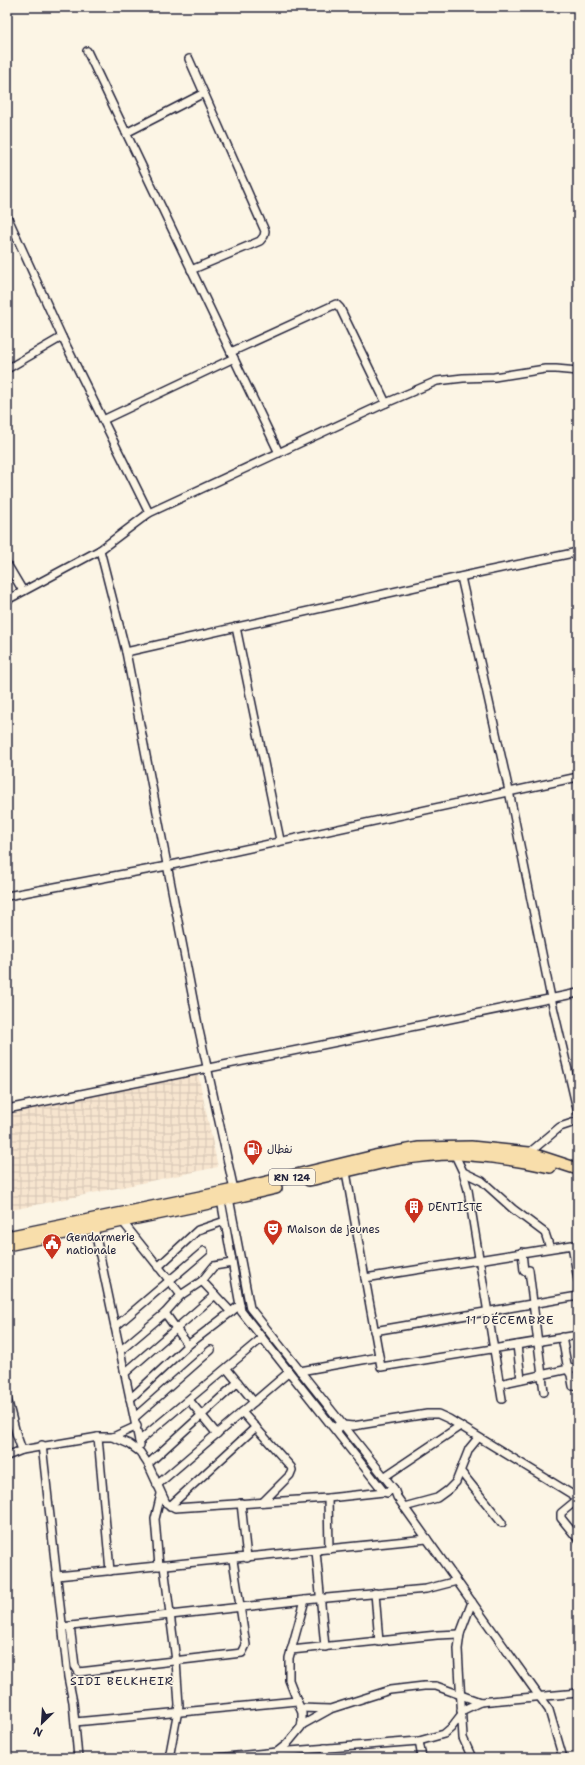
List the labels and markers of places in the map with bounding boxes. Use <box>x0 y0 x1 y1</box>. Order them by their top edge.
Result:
fuel station icon: نفطال <box>242 1138 264 1166</box>
place label: نفطال <box>267 1142 292 1157</box>
building icon: DENTISTE <box>403 1196 425 1224</box>
place label: DENTISTE <box>428 1200 482 1215</box>
theatre icon: Maison de jeunes <box>262 1218 284 1246</box>
place label: Maison de jeunes <box>287 1222 380 1237</box>
place label: Gendarmerie nationale <box>66 1230 135 1258</box>
public building icon: Gendarmerie nationale <box>41 1232 63 1260</box>

